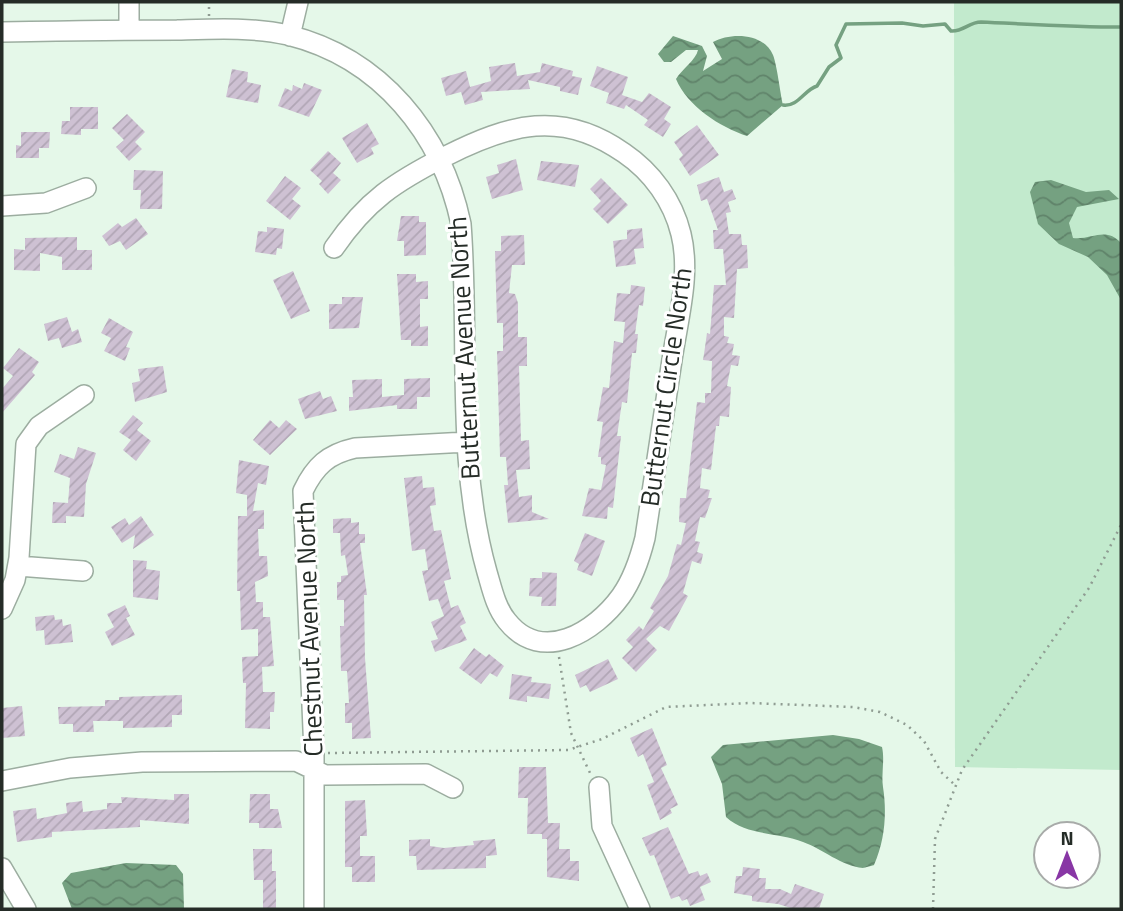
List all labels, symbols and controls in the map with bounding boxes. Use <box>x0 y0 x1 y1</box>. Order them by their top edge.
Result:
street label: Butternut Avenue North <box>437 216 490 480</box>
street label: Butternut Circle North <box>629 265 702 509</box>
street label: Chestnut Avenue North <box>285 501 332 757</box>
north arrow <box>1032 820 1102 890</box>
text: N <box>1060 823 1074 852</box>

